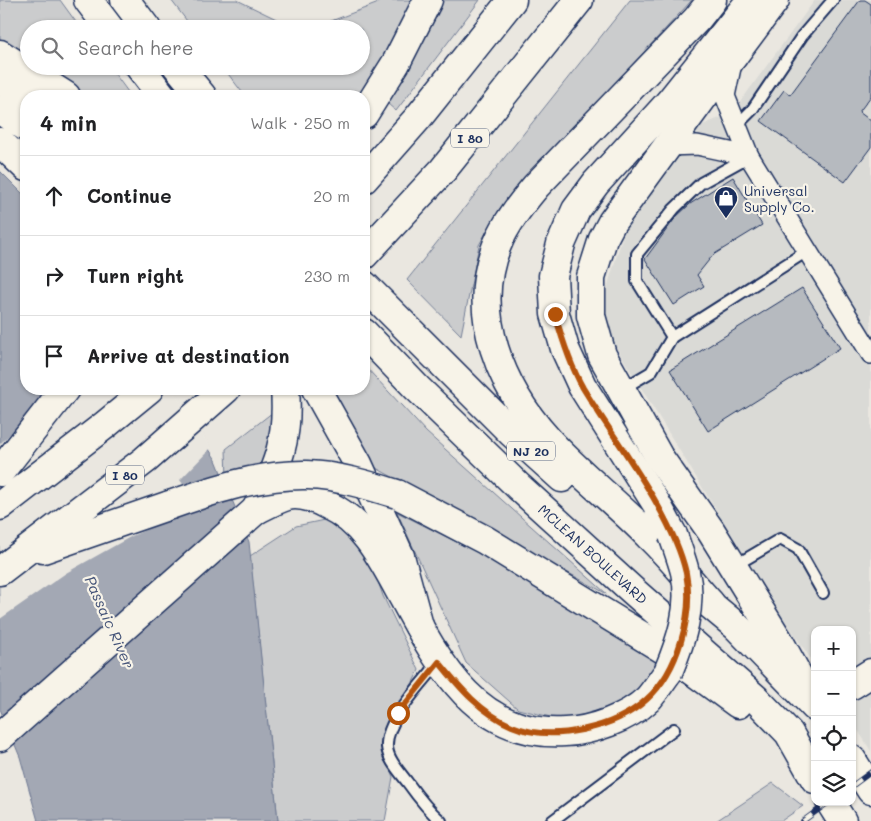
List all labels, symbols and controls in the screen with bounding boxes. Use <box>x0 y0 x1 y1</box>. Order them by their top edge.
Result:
search box <box>20 20 370 75</box>
icon: search <box>38 34 66 62</box>
text: Search here <box>78 35 194 60</box>
text: 4 min <box>40 109 97 136</box>
text: Walk · 250 m <box>250 112 350 133</box>
road number: I 80 <box>451 128 489 148</box>
place label: Universal Supply Co. <box>744 181 815 216</box>
icon: ahead <box>40 182 68 210</box>
text: Continue <box>87 183 172 208</box>
text: 20 m <box>313 185 350 206</box>
shop icon: Universal Supply Co. <box>713 185 739 219</box>
icon: right <box>40 262 68 290</box>
text: Turn right <box>87 263 184 288</box>
text: 230 m <box>304 265 350 286</box>
route end <box>544 303 567 326</box>
icon: arrive <box>40 342 68 370</box>
text: Arrive at destination <box>87 343 290 368</box>
road number: NJ 20 <box>507 442 555 461</box>
road number: I 80 <box>106 466 144 484</box>
street label: MCLEAN BOULEVARD <box>534 500 652 608</box>
water label: Passaic River <box>81 572 140 672</box>
map controls <box>811 626 856 806</box>
button: + <box>811 626 856 671</box>
button: − <box>811 671 856 716</box>
route start <box>387 702 410 725</box>
button: locate <box>811 716 856 761</box>
button: layers <box>811 761 856 806</box>

